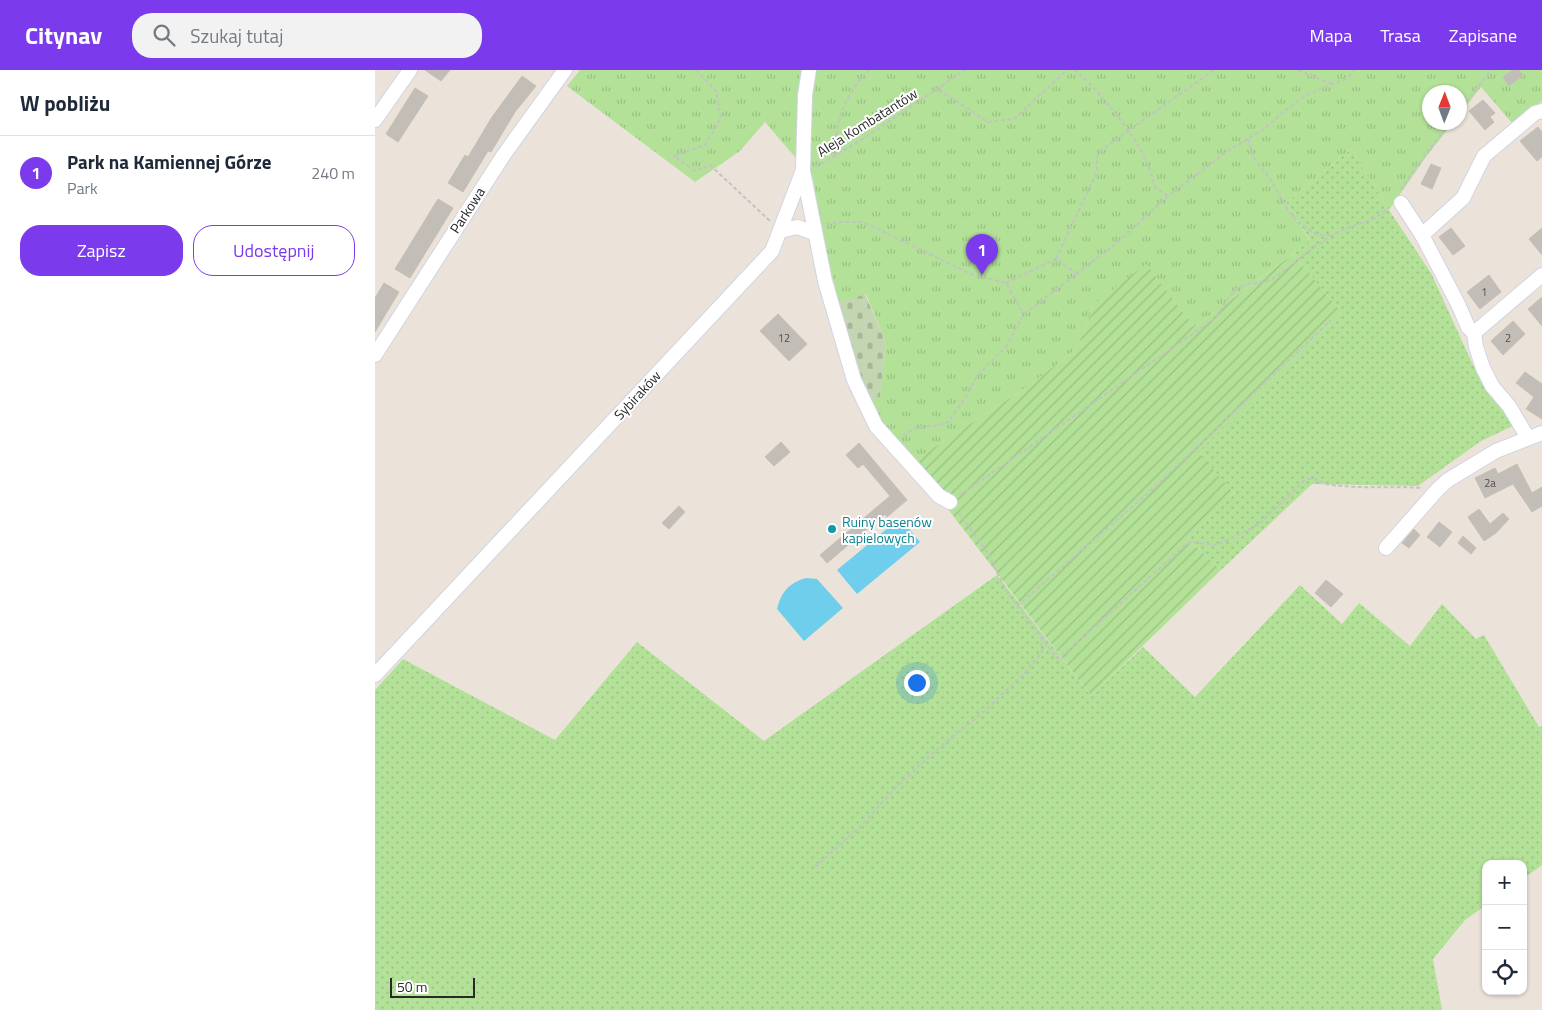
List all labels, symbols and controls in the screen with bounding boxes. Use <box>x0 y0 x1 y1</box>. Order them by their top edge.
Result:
search box <box>132 13 482 58</box>
text: Citynav <box>25 17 102 53</box>
icon: search <box>150 21 178 49</box>
text: Szukaj tutaj <box>190 21 283 50</box>
text: Mapa <box>1310 22 1352 49</box>
text: Trasa <box>1380 22 1421 49</box>
text: Zapisane <box>1449 22 1517 49</box>
street label: Aleja Kombatantów <box>813 82 922 161</box>
north arrow <box>1422 85 1467 130</box>
text: W pobliżu <box>20 87 110 119</box>
text: Park na Kamiennej Górze <box>67 147 272 176</box>
text: 1 <box>32 161 40 185</box>
text: 240 m <box>311 161 355 185</box>
text: Park <box>67 176 98 200</box>
street label: Parkowa <box>444 183 490 237</box>
button: Zapisz <box>20 225 183 276</box>
button: Udostępnij <box>193 225 355 276</box>
pin: 1 <box>966 234 998 275</box>
house number: 1 <box>1481 284 1487 300</box>
house number: 12 <box>778 330 790 346</box>
house number: 2 <box>1505 330 1511 346</box>
street label: Sybiraków <box>609 365 666 424</box>
house number: 2a <box>1484 475 1496 491</box>
place label: Ruiny basenów kapielowych <box>842 511 932 548</box>
marker: Ruiny basenów kapielowych <box>826 523 838 535</box>
your location <box>904 670 930 696</box>
map controls <box>1482 860 1527 995</box>
button: + <box>1482 860 1527 905</box>
button: − <box>1482 905 1527 950</box>
button: locate <box>1482 950 1527 995</box>
scale bar <box>390 975 475 998</box>
text: 50 m <box>397 976 427 997</box>

